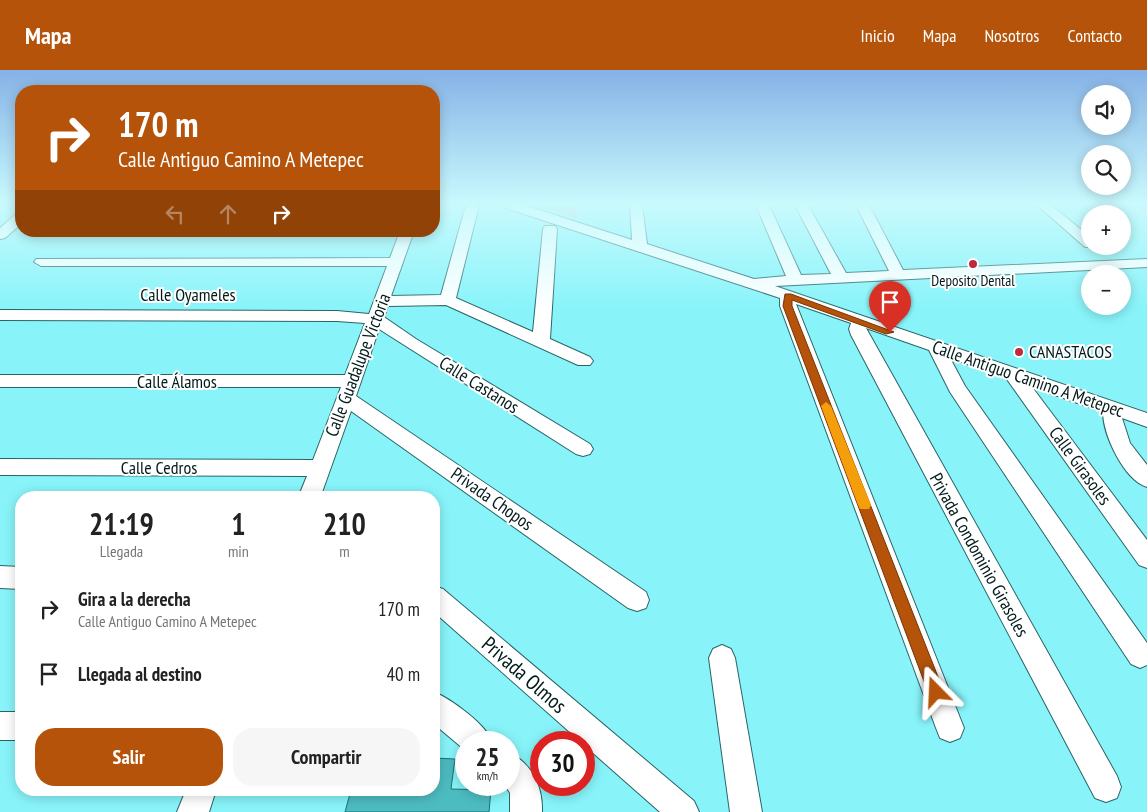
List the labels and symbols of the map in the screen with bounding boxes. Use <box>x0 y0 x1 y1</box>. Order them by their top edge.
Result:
marker: Deposito Dental <box>967 258 979 270</box>
place label: Deposito Dental <box>931 271 1015 290</box>
pin <box>869 281 911 332</box>
street label: Calle Oyameles <box>140 283 236 306</box>
street label: Calle Guadalupe Victoria <box>320 290 395 440</box>
street label: Calle Antiguo Camino A Metepec <box>929 335 1128 422</box>
place label: CANASTACOS <box>1029 340 1112 363</box>
marker: CANASTACOS <box>1013 346 1025 358</box>
street label: Calle Castanos <box>435 351 524 418</box>
street label: Calle Álamos <box>137 370 217 393</box>
street label: Calle Girasoles <box>1044 422 1117 509</box>
street label: Calle Cedros <box>121 456 197 479</box>
street label: Privada Chopos <box>447 462 538 535</box>
street label: Privada Condominio Girasoles <box>925 469 1034 641</box>
street label: Privada Olmos <box>476 630 572 719</box>
position arrow <box>909 665 961 717</box>
speed limit sign: 30 <box>530 731 595 796</box>

